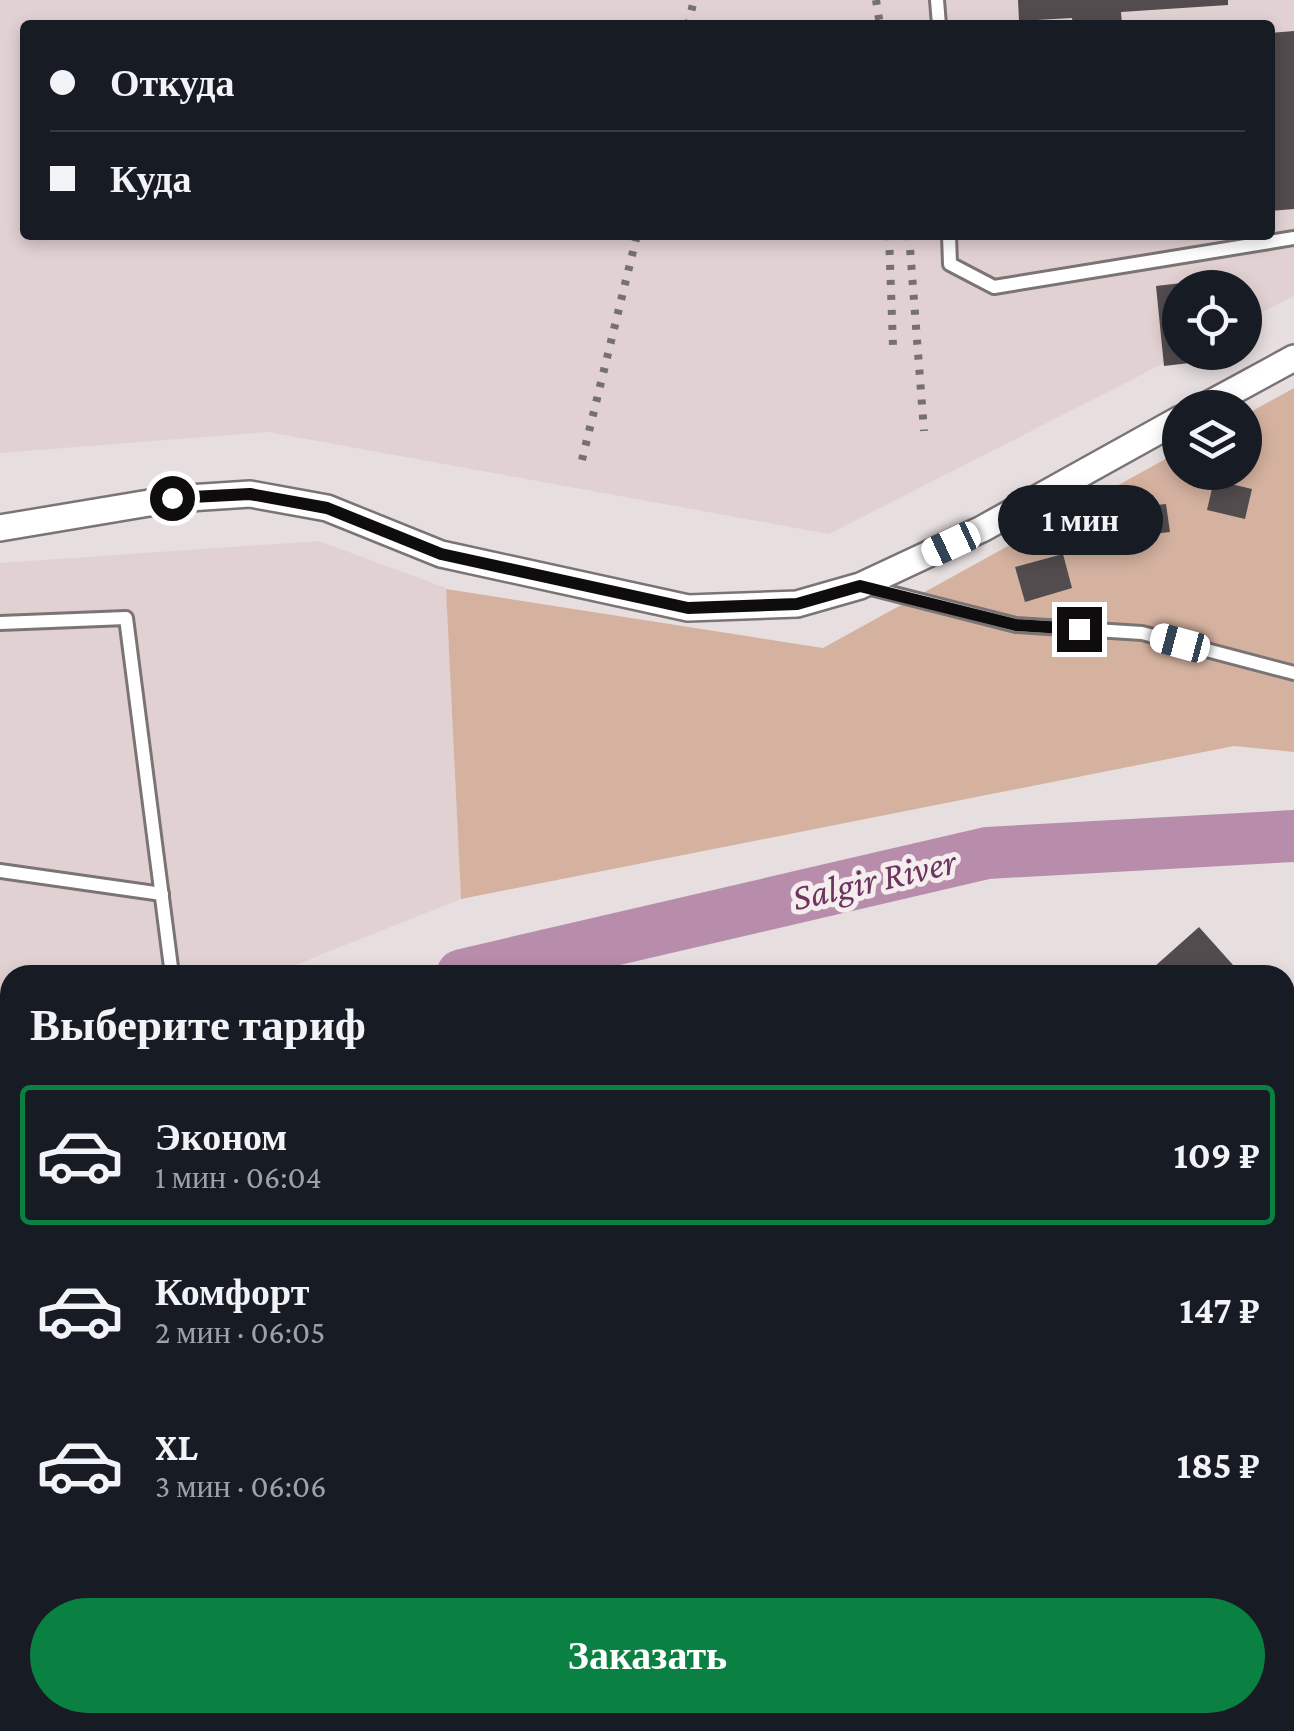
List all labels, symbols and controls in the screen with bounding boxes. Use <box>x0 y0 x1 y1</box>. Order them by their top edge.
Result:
text: Откуда <box>110 62 234 104</box>
text: Куда <box>110 158 191 200</box>
map controls <box>1162 270 1262 490</box>
button: locate <box>1162 270 1262 370</box>
button: layers <box>1162 390 1262 490</box>
route start <box>150 476 195 521</box>
callout: 1 мин <box>996 484 1162 554</box>
text: 1 мин <box>1042 502 1119 538</box>
car <box>917 518 985 570</box>
route end <box>1057 607 1102 652</box>
car <box>1147 621 1213 665</box>
water label: Salgir River <box>788 839 962 918</box>
text: Выберите тариф <box>30 1000 366 1050</box>
icon: car <box>35 1110 125 1200</box>
text: Эконом <box>155 1116 287 1158</box>
text: 109 ₽ <box>1174 1134 1260 1176</box>
text: 1 мин · 06:04 <box>155 1159 322 1195</box>
icon: car <box>35 1265 125 1355</box>
text: Комфорт <box>155 1271 309 1313</box>
text: 147 ₽ <box>1179 1289 1260 1331</box>
text: 2 мин · 06:05 <box>155 1314 325 1350</box>
icon: car <box>35 1420 125 1510</box>
text: XL <box>155 1426 198 1468</box>
text: 185 ₽ <box>1177 1444 1260 1486</box>
text: 3 мин · 06:06 <box>155 1468 326 1504</box>
button: Заказать <box>30 1598 1265 1713</box>

